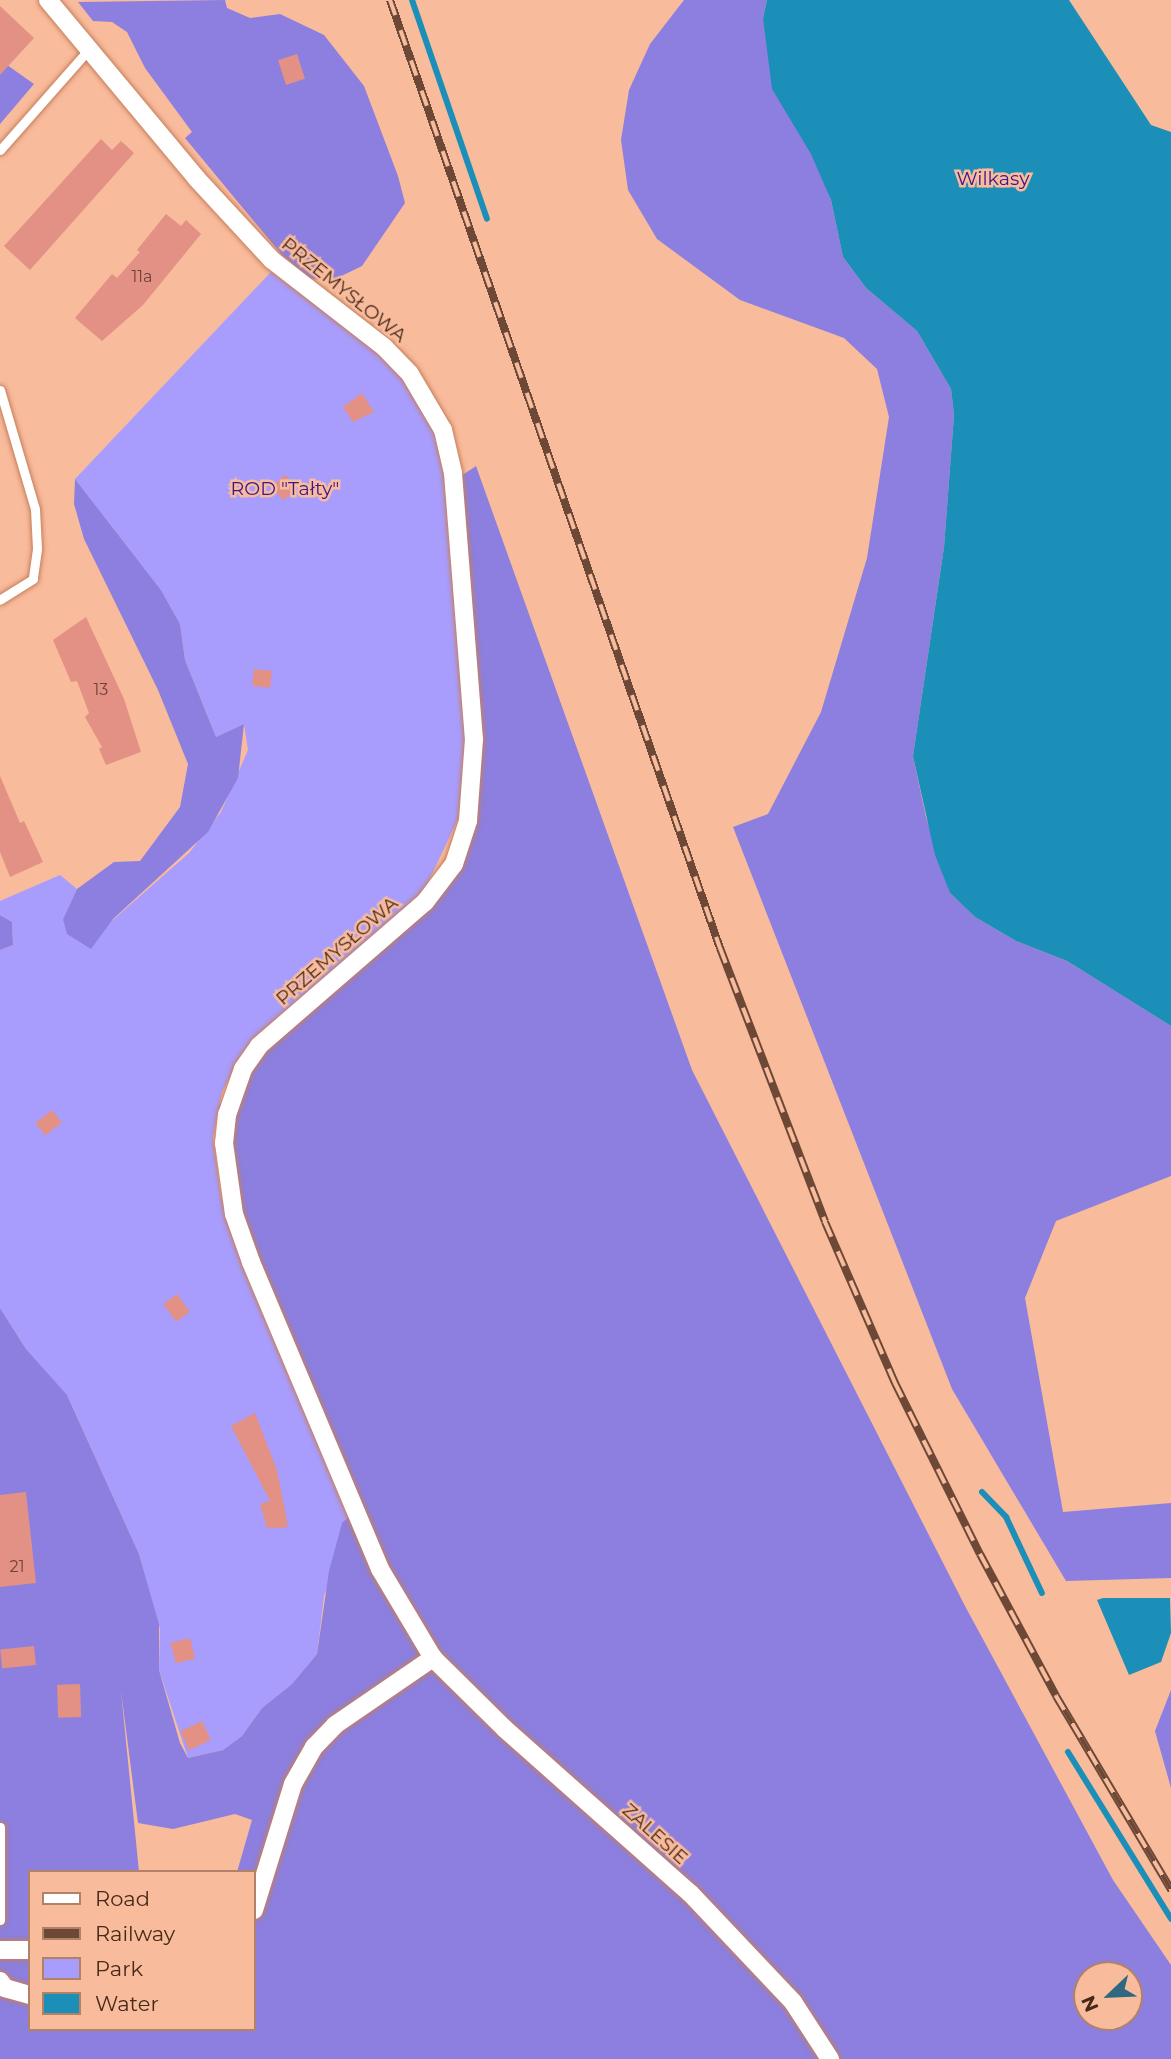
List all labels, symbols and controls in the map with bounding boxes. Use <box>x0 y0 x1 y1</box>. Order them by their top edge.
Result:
park label: Wilkasy <box>957 168 1029 190</box>
street label: PRZEMYSŁOWA <box>277 233 411 347</box>
house number: 11a <box>132 267 152 287</box>
park label: ROD "Tałty" <box>231 478 339 500</box>
house number: 13 <box>94 680 108 700</box>
street label: PRZEMYSŁOWA <box>271 892 403 1010</box>
house number: 21 <box>10 1557 24 1577</box>
street label: ZALESIE <box>618 1799 692 1869</box>
legend <box>28 1870 256 2031</box>
text: Road <box>95 1886 150 1911</box>
text: Railway <box>95 1921 175 1946</box>
text: Park <box>95 1956 143 1981</box>
north arrow <box>1073 1961 1143 2031</box>
text: Water <box>95 1991 159 2016</box>
text: N <box>1076 1992 1104 2015</box>

